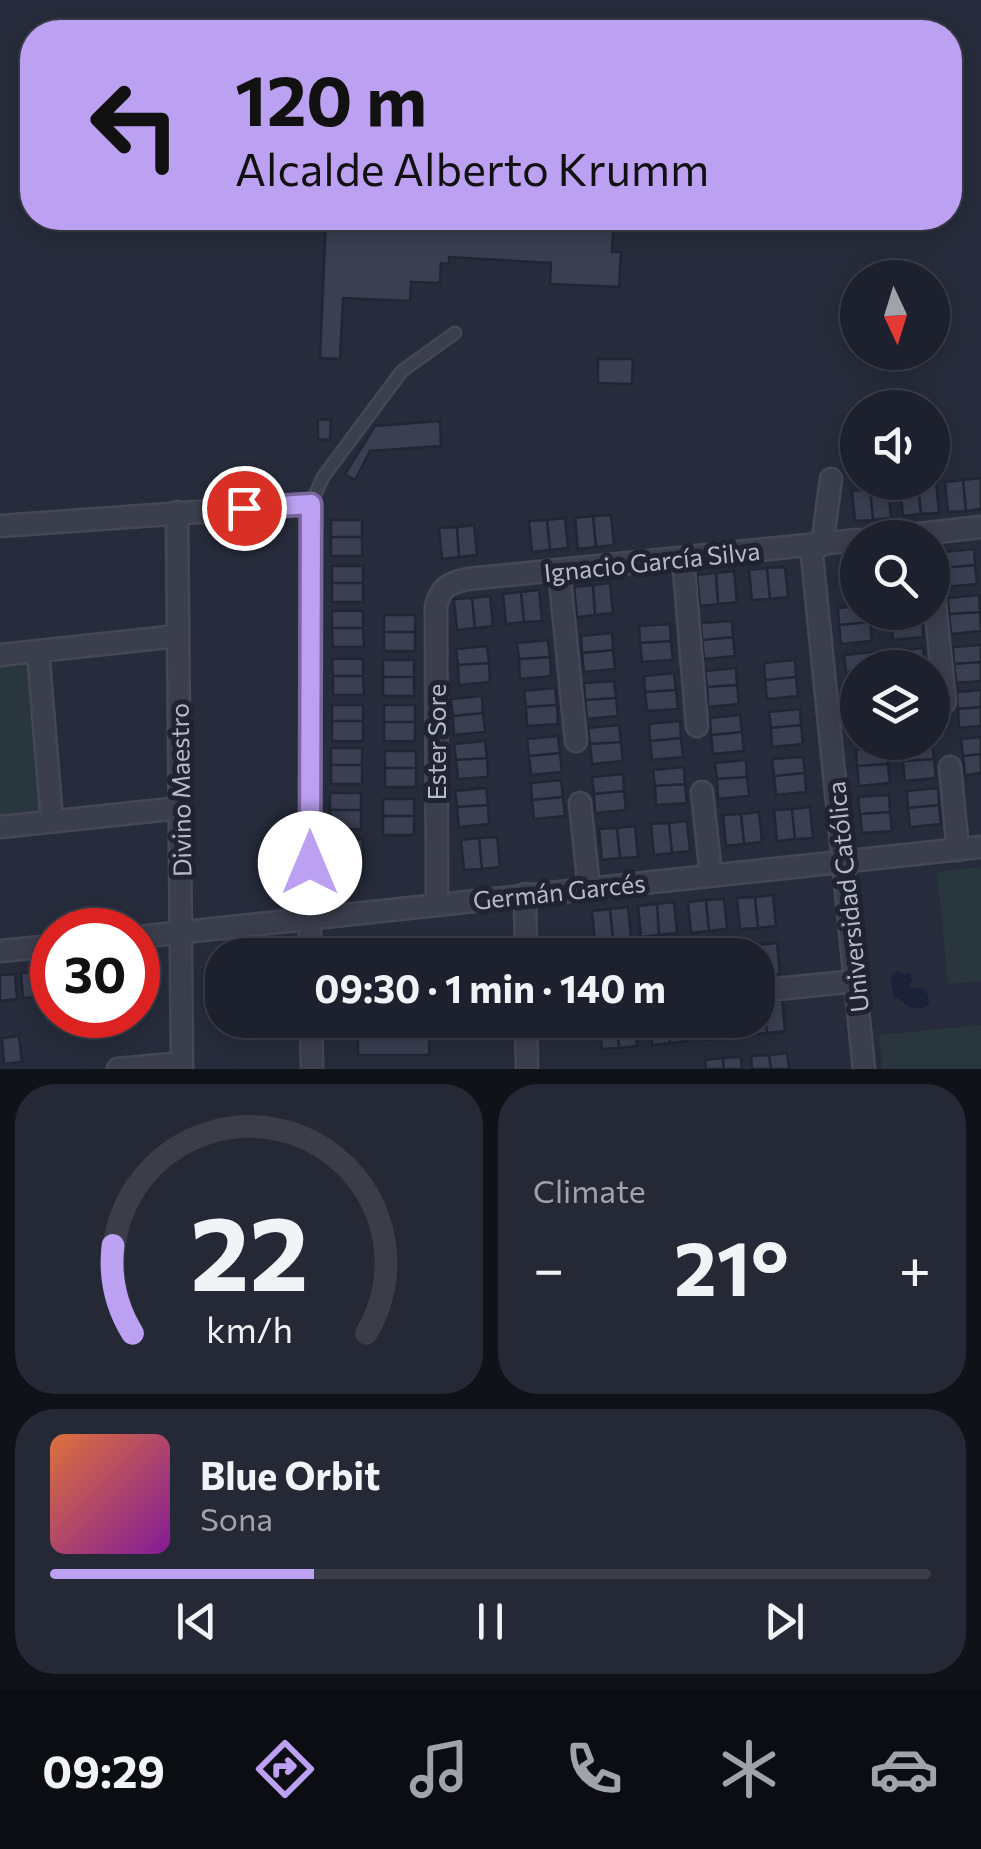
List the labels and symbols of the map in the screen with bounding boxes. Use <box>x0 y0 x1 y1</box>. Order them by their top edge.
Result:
north arrow <box>840 260 950 370</box>
pin <box>202 466 287 551</box>
street label: Ignacio García Silva <box>542 535 762 587</box>
street label: Ester Sore <box>421 684 451 800</box>
street label: Divino Maestro <box>163 703 197 877</box>
street label: Universidad Católica <box>820 780 874 1014</box>
position arrow <box>258 811 362 915</box>
street label: Germán Garcés <box>471 867 647 915</box>
speed limit sign: 30 <box>30 908 160 1038</box>

